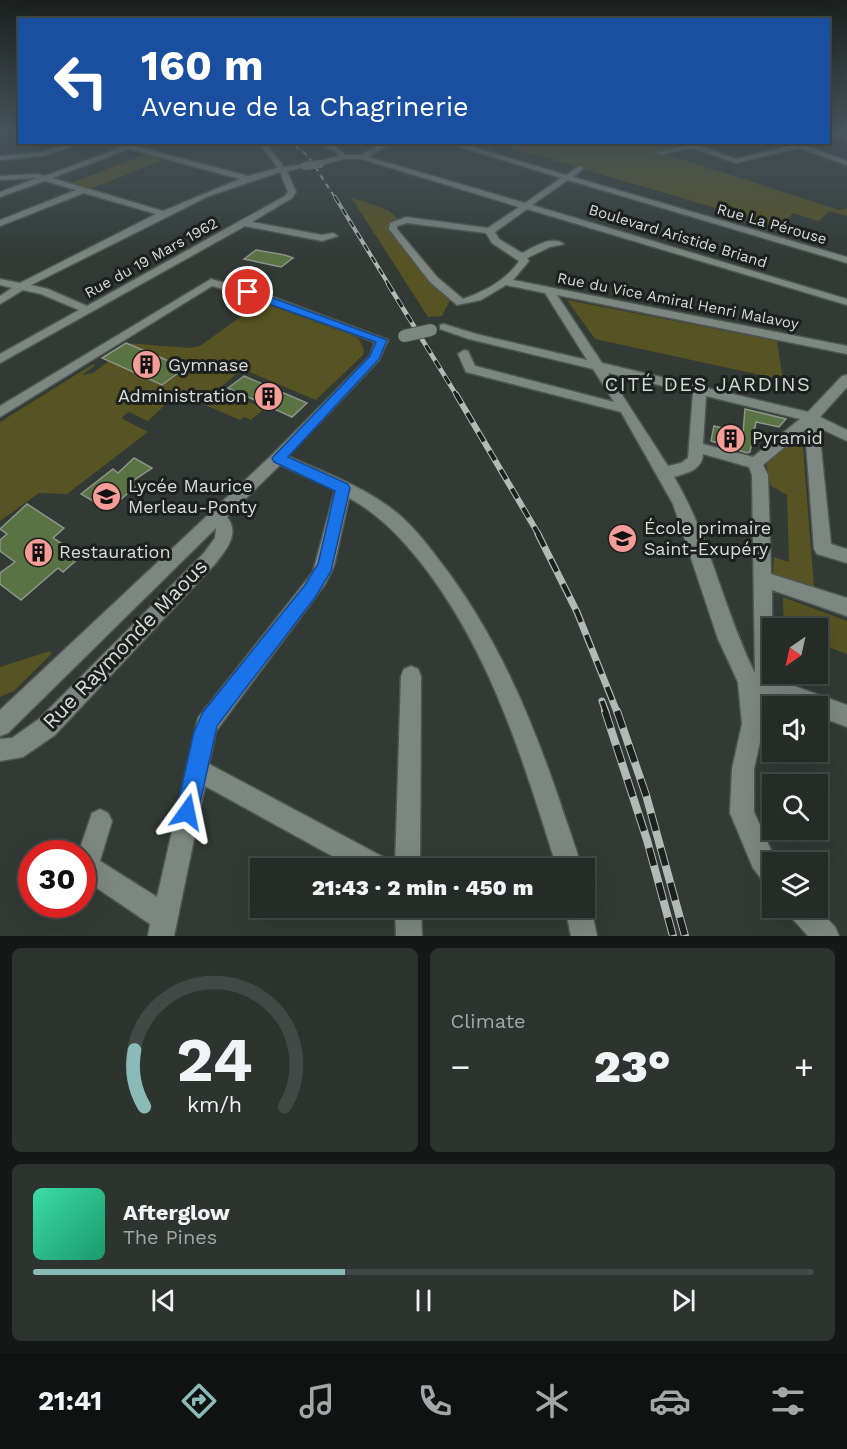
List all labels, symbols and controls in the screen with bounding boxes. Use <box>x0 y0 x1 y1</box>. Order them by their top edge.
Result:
text: 160 m <box>141 41 264 90</box>
icon: left <box>42 42 120 120</box>
text: Avenue de la Chagrinerie <box>141 91 469 123</box>
street label: Boulevard Aristide Briand <box>587 200 769 272</box>
street label: Rue La Pérouse <box>715 200 829 248</box>
street label: Rue du 19 Mars 1962 <box>81 214 221 302</box>
pin <box>222 266 273 317</box>
street label: Rue du Vice Amiral Henri Malavoy <box>556 269 800 333</box>
icon: arrive <box>231 275 264 308</box>
building icon: Gymnase <box>131 349 163 381</box>
place label: Gymnase <box>168 354 249 375</box>
district label: CITÉ DES JARDINS <box>605 372 811 396</box>
building icon: Administration <box>252 380 284 412</box>
place label: Administration <box>118 385 247 406</box>
building icon: Pyramid <box>715 422 747 454</box>
place label: Pyramid <box>752 427 823 448</box>
place label: Lycée Maurice Merleau-Ponty <box>128 475 258 517</box>
school or university icon: Lycée Maurice Merleau-Ponty <box>91 480 123 512</box>
place label: École primaire Saint-Exupéry <box>644 517 771 559</box>
school or university icon: École primaire Saint-Exupéry <box>607 522 639 554</box>
building icon: Restauration <box>22 536 54 568</box>
place label: Restauration <box>59 541 171 562</box>
street label: Rue Raymonde Maous <box>37 554 212 734</box>
north arrow <box>762 618 828 684</box>
map controls <box>762 618 828 918</box>
button: sound <box>762 696 828 762</box>
button: search <box>762 774 828 840</box>
position arrow <box>155 780 219 844</box>
speed limit sign: 30 <box>18 840 96 918</box>
button: layers <box>762 852 828 918</box>
text: 21:43 · 2 min · 450 m <box>312 875 533 900</box>
text: Climate <box>451 1009 526 1033</box>
text: 24 <box>176 1023 253 1096</box>
text: 23° <box>594 1040 671 1093</box>
text: − <box>451 1047 470 1086</box>
text: + <box>794 1047 814 1086</box>
text: km/h <box>187 1092 242 1117</box>
text: Afterglow <box>123 1200 230 1225</box>
text: The Pines <box>123 1225 217 1249</box>
icon: previous <box>147 1284 180 1317</box>
icon: pause <box>407 1284 440 1317</box>
icon: next <box>667 1284 700 1317</box>
icon: directions <box>178 1380 220 1422</box>
icon: music <box>296 1380 338 1422</box>
icon: phone <box>414 1380 456 1422</box>
icon: climate <box>531 1380 573 1422</box>
icon: car <box>649 1380 691 1422</box>
icon: filters <box>767 1380 809 1422</box>
text: 21:41 <box>38 1385 102 1417</box>

